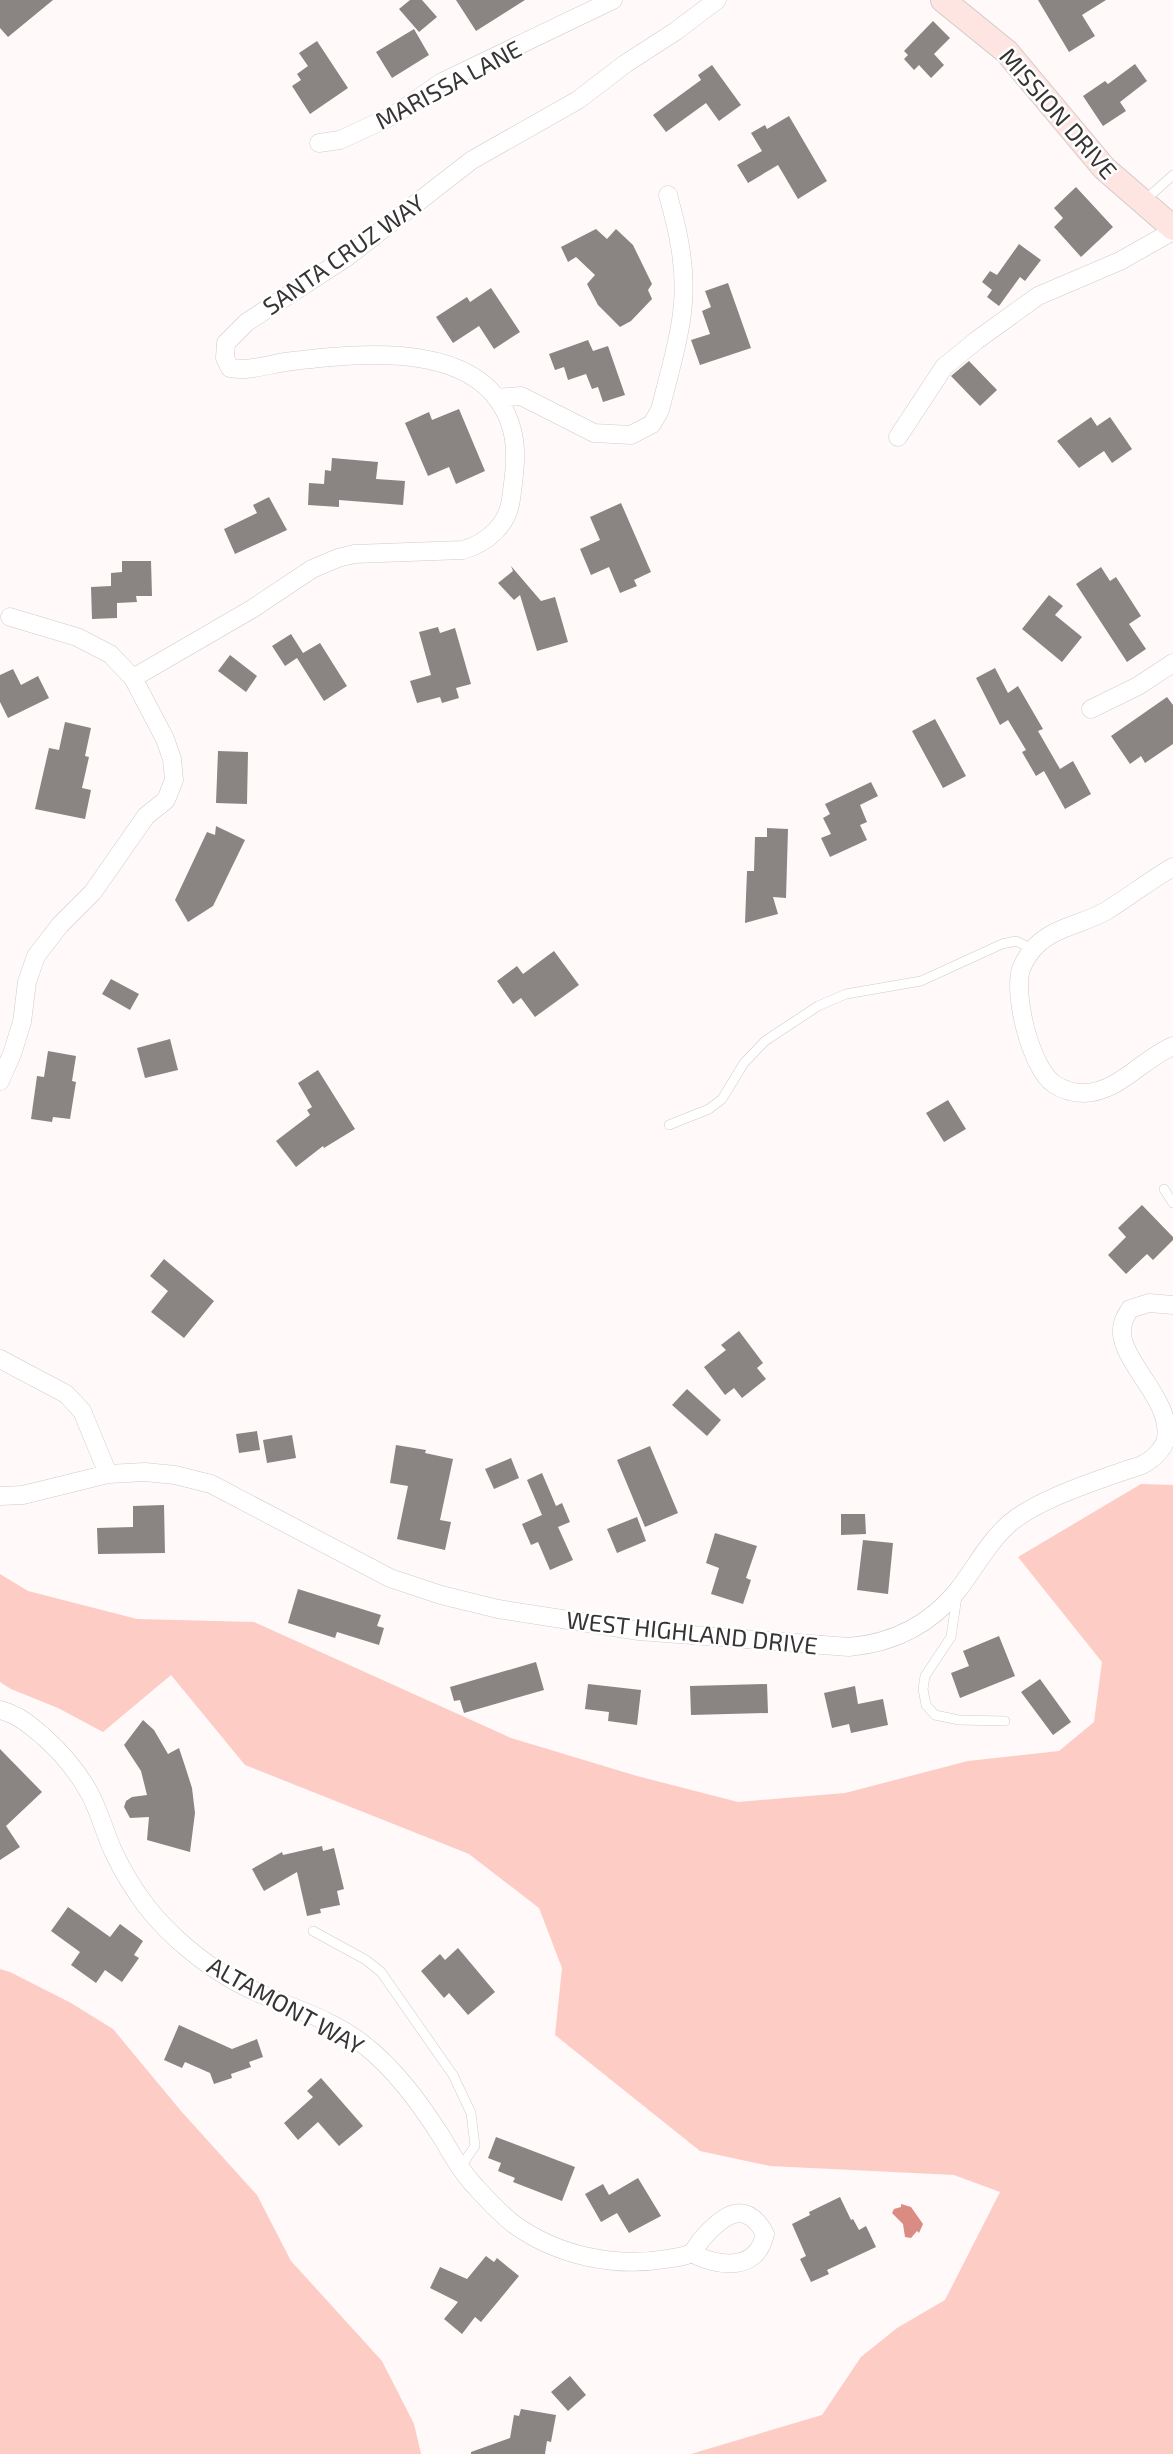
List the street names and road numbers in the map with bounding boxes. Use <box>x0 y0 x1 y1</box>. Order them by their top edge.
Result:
street label: MARISSA LANE <box>370 33 526 135</box>
street label: MISSION DRIVE <box>994 42 1124 184</box>
street label: SANTA CRUZ WAY <box>257 187 429 320</box>
street label: WEST HIGHLAND DRIVE <box>565 1604 819 1660</box>
street label: ALTAMONT WAY <box>203 1950 370 2060</box>

